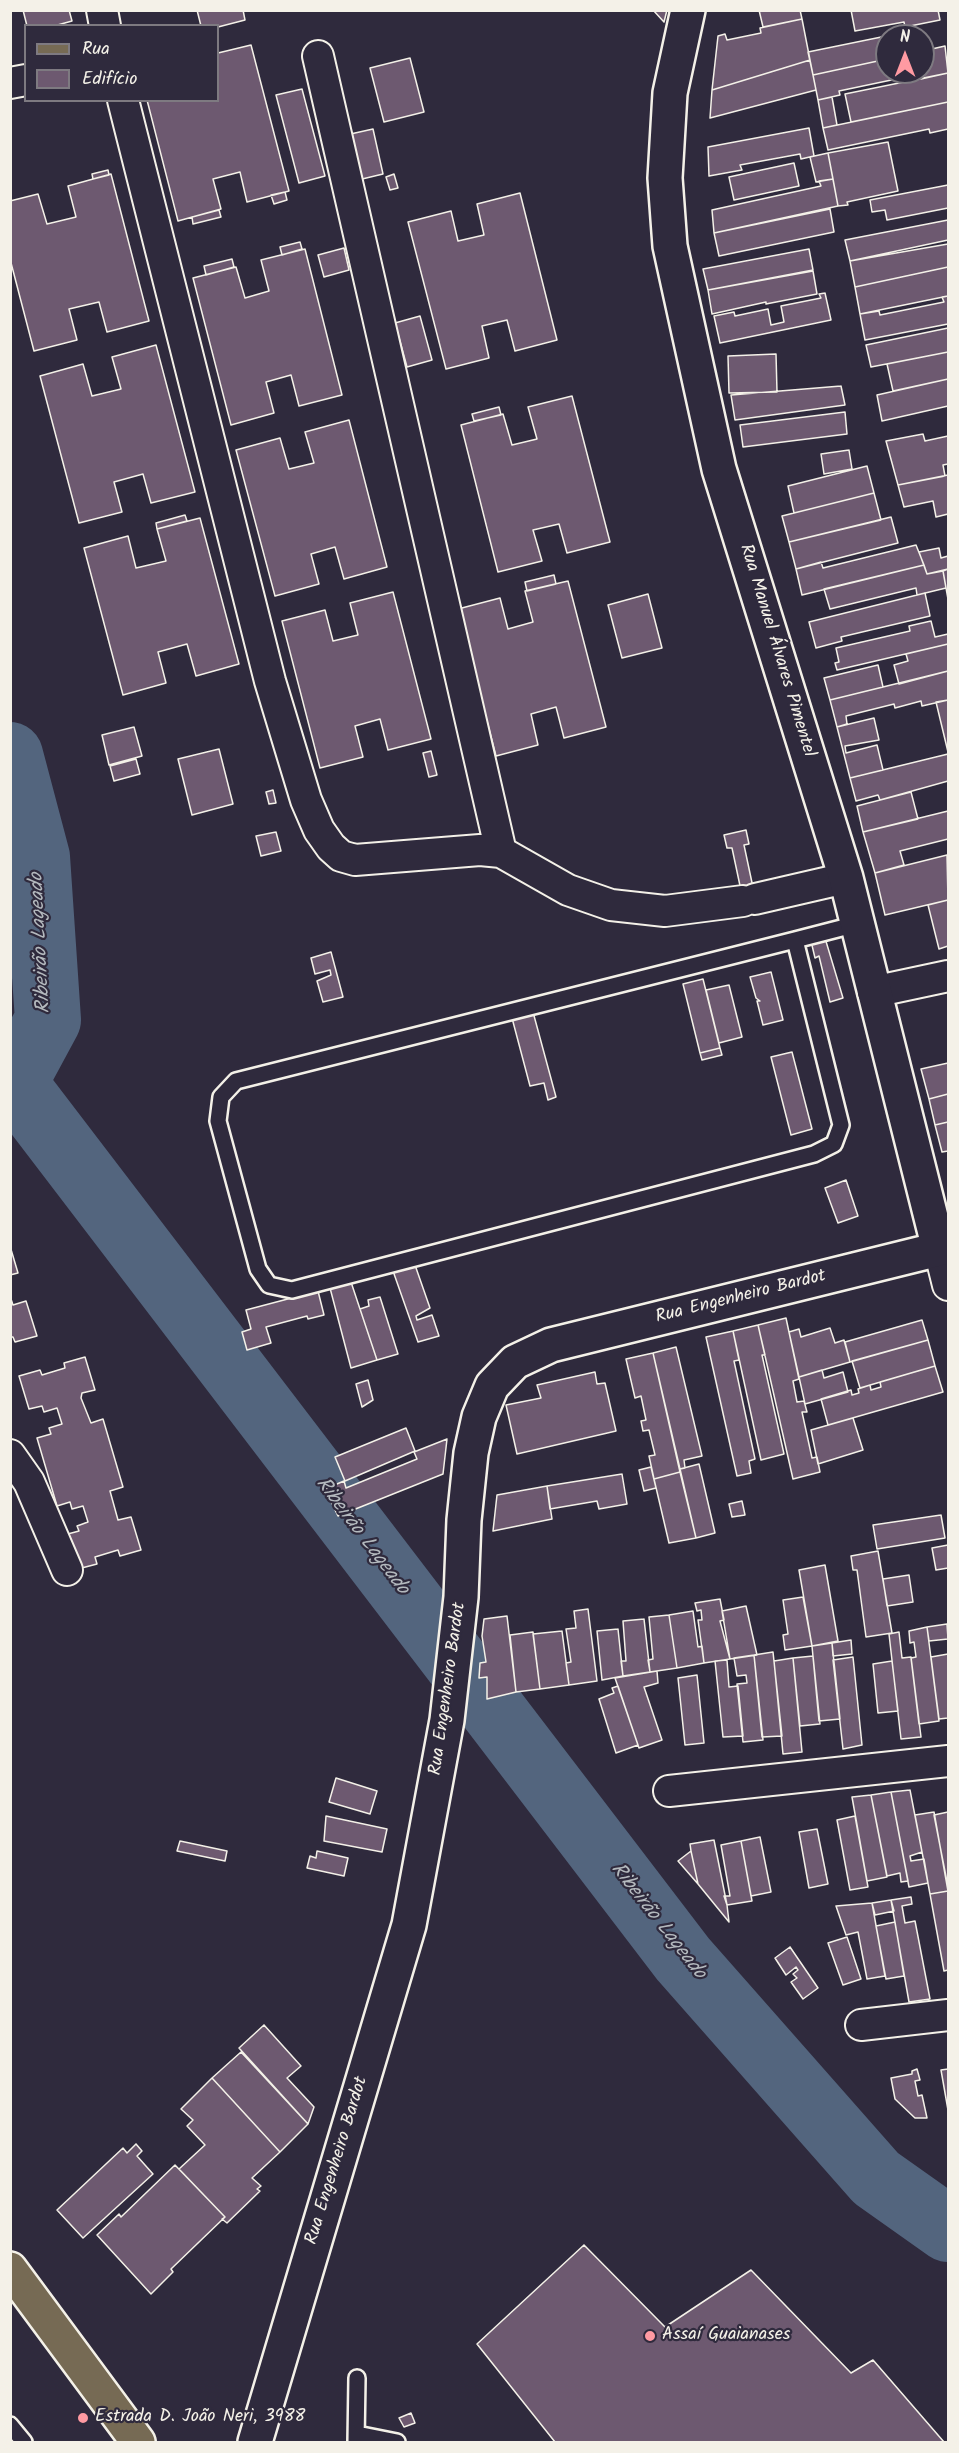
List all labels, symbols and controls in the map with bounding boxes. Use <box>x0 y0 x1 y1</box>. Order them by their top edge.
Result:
legend <box>24 24 219 102</box>
north arrow <box>875 24 935 84</box>
text: N <box>900 25 910 50</box>
text: Rua <box>82 35 110 64</box>
text: Edifício <box>82 65 137 94</box>
street label: Rua Manuel Álvares Pimentel <box>733 542 819 760</box>
water label: Ribeirão Lageado <box>26 872 58 1014</box>
street label: Rua Engenheiro Bardot <box>654 1266 828 1330</box>
water label: Ribeirão Lageado <box>309 1473 413 1601</box>
street label: Rua Engenheiro Bardot <box>426 1601 472 1777</box>
water label: Ribeirão Lageado <box>604 1859 710 1985</box>
street label: Rua Engenheiro Bardot <box>302 2074 374 2248</box>
place label: Assaí Guaianases <box>662 2325 791 2347</box>
marker: Assaí Guaianases <box>643 2329 657 2343</box>
place label: Estrada D. João Neri, 3988 <box>95 2407 305 2429</box>
marker: Estrada D. João Neri, 3988 <box>76 2411 90 2425</box>

